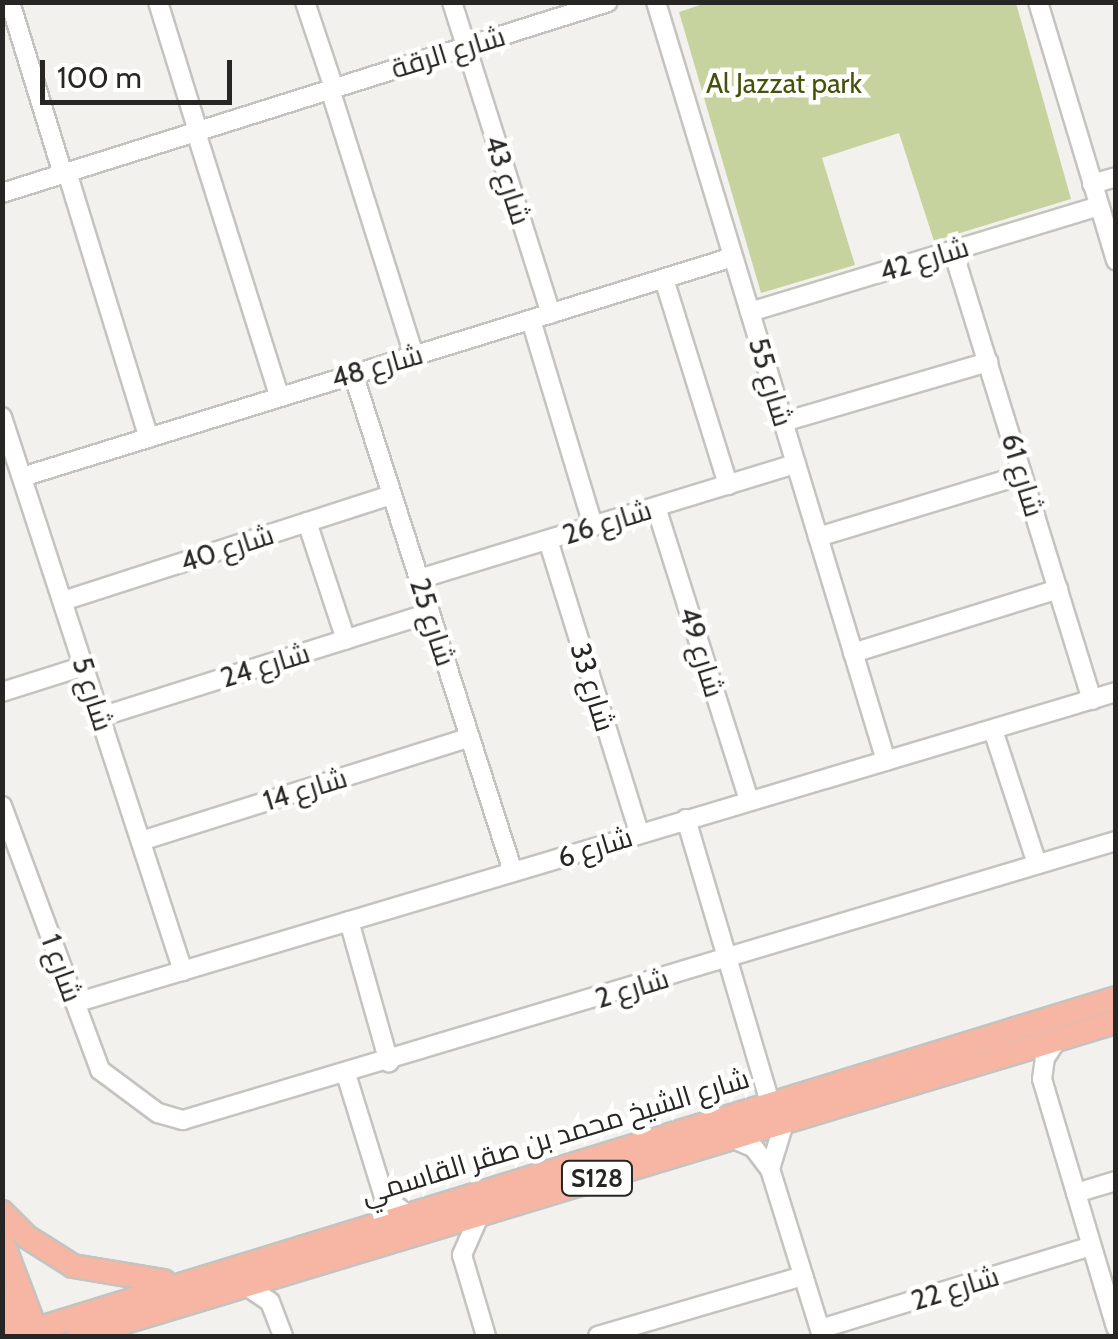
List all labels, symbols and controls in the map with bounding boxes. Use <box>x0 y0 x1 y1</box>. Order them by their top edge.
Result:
street label: شارع الرقة <box>387 19 509 85</box>
scale bar <box>45 40 238 102</box>
text: 100 m <box>57 59 142 96</box>
park label: Al Jazzat park <box>706 66 862 100</box>
street label: شارع 43 <box>478 131 538 229</box>
street label: شارع 42 <box>875 230 973 288</box>
street label: شارع 55 <box>742 334 800 430</box>
street label: شارع 48 <box>327 337 427 395</box>
street label: شارع 61 <box>994 429 1052 521</box>
street label: شارع 26 <box>559 493 655 551</box>
street label: شارع 40 <box>176 517 278 579</box>
street label: شارع 25 <box>403 574 463 670</box>
street label: شارع 49 <box>672 603 732 701</box>
street label: شارع 24 <box>216 636 314 694</box>
street label: شارع 33 <box>564 639 622 735</box>
street label: شارع 5 <box>65 653 121 735</box>
street label: شارع 14 <box>259 760 351 818</box>
street label: شارع 6 <box>554 820 636 874</box>
street label: شارع 1 <box>34 930 90 1006</box>
street label: شارع 2 <box>591 961 673 1015</box>
street label: شارع الشيخ محمد بن صقر القاسمي <box>357 1061 753 1211</box>
road number: S128 <box>560 1158 634 1198</box>
street label: شارع 22 <box>907 1259 1003 1317</box>

